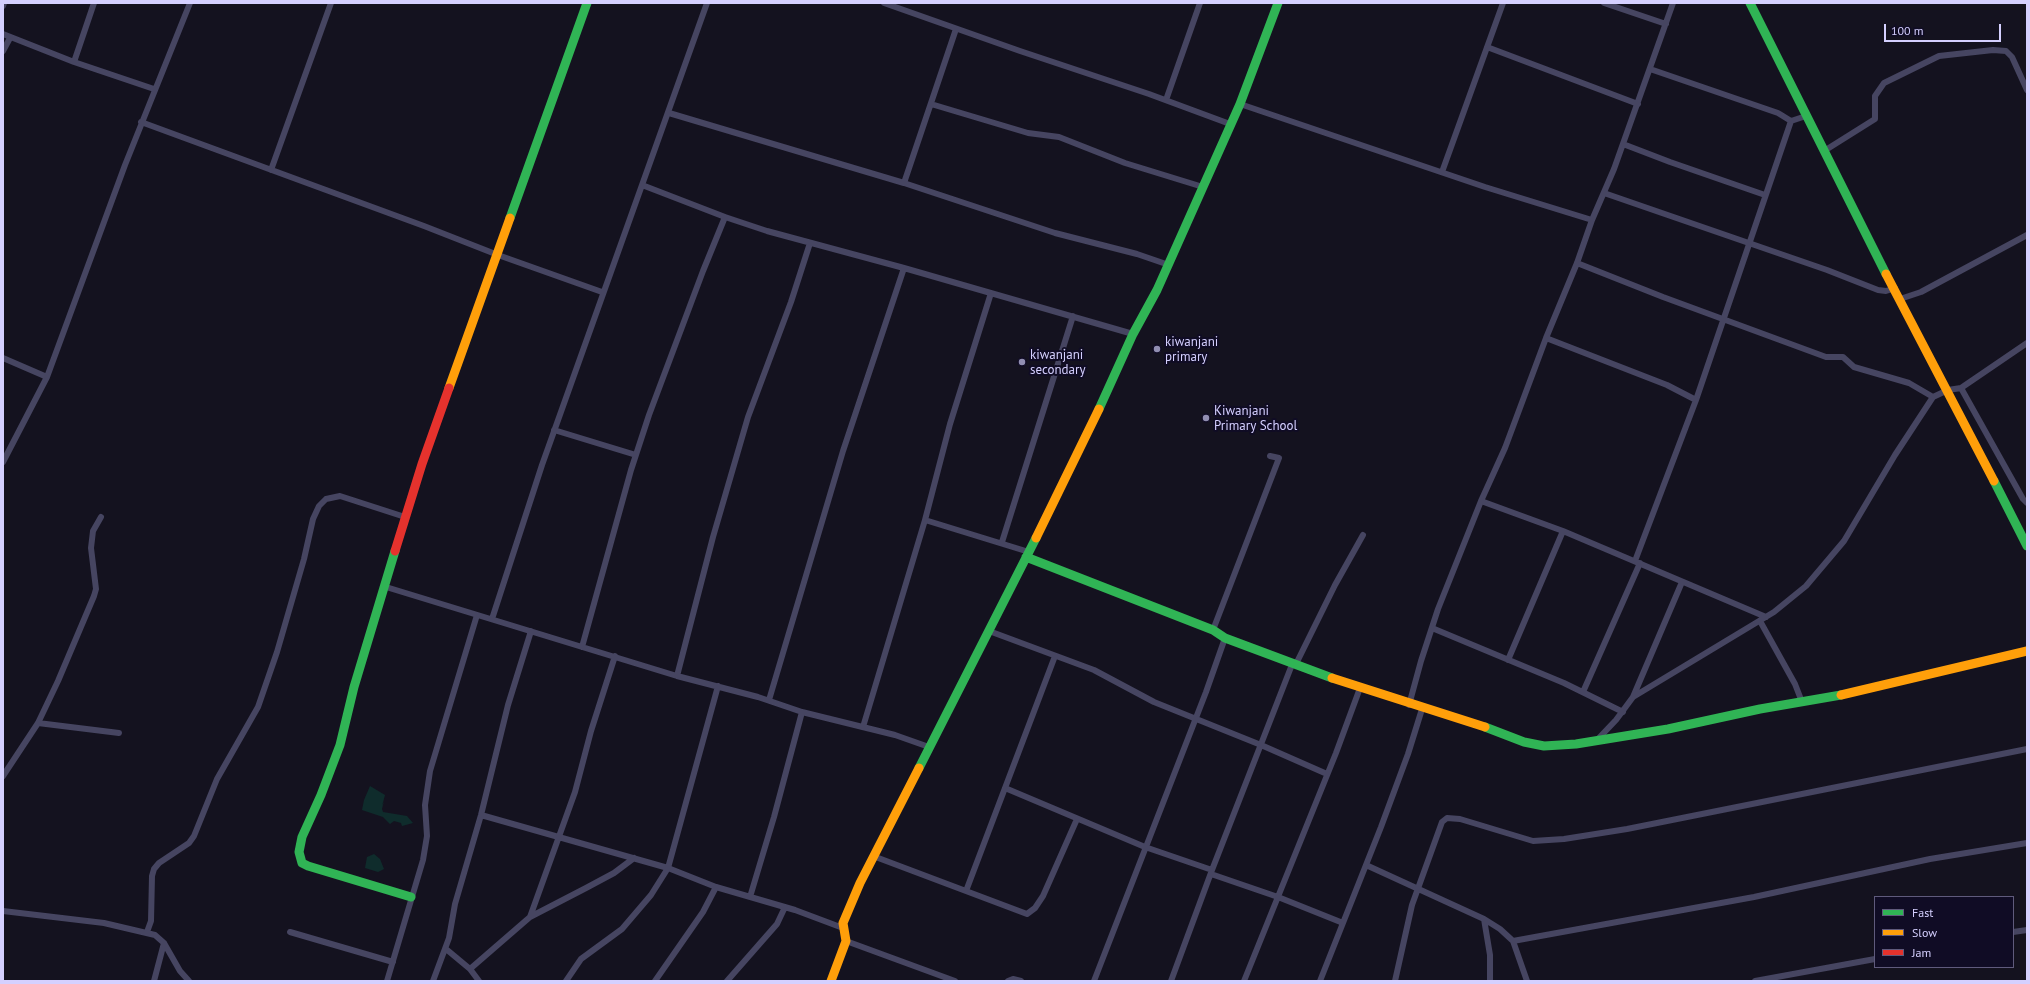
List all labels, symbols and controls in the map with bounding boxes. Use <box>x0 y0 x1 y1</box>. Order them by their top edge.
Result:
scale bar <box>1886 16 2003 42</box>
text: 100 m <box>1891 23 1924 38</box>
place label: kiwanjani primary <box>1165 334 1218 365</box>
marker: kiwanjani primary <box>1152 344 1162 354</box>
place label: kiwanjani secondary <box>1030 347 1085 378</box>
marker: kiwanjani secondary <box>1017 357 1027 367</box>
place label: Kiwanjani Primary School <box>1214 403 1297 434</box>
marker: Kiwanjani Primary School <box>1201 413 1211 423</box>
legend <box>1874 896 2014 968</box>
text: Fast <box>1912 905 1933 920</box>
text: Slow <box>1912 925 1937 940</box>
text: Jam <box>1912 945 1931 960</box>

